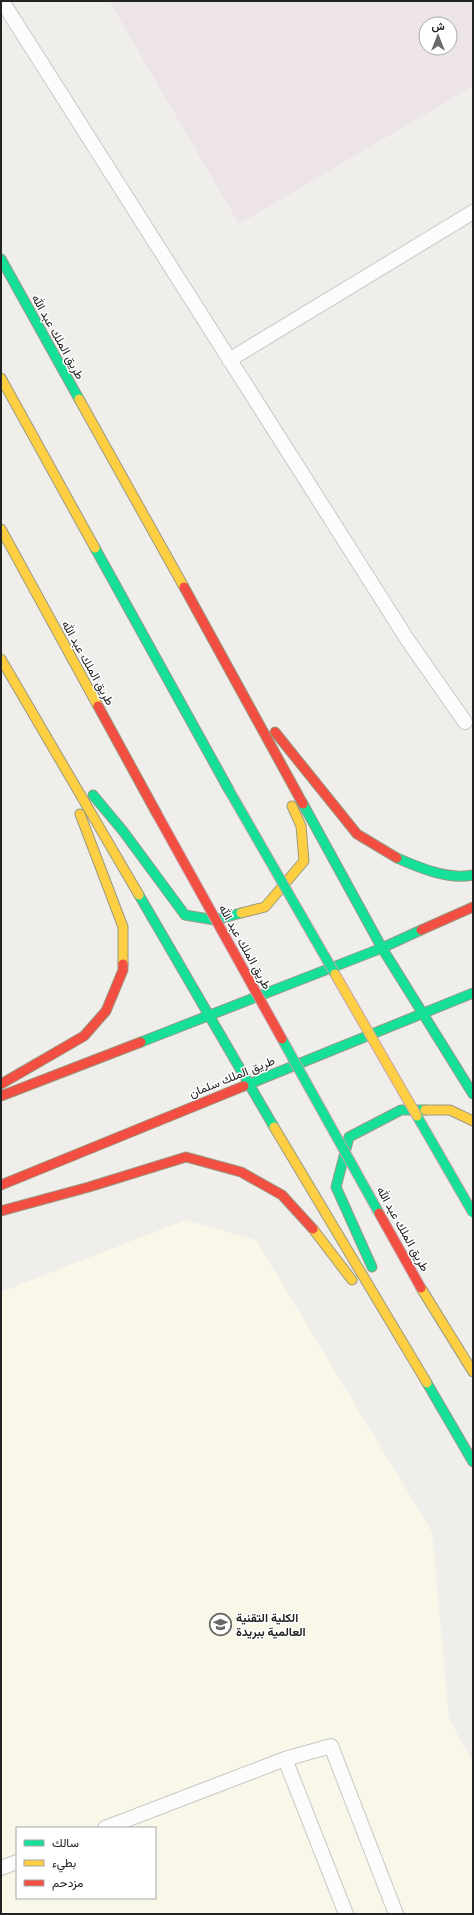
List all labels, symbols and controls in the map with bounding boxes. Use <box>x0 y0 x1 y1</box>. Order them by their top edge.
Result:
north arrow <box>418 16 458 56</box>
text: ش <box>431 20 445 33</box>
street label: طريق الملك عبد الله <box>28 292 87 382</box>
street label: طريق الملك عبد الله <box>58 618 117 708</box>
street label: طريق الملك عبد الله <box>215 902 274 992</box>
street label: طريق الملك سلمان <box>187 1053 277 1101</box>
street label: طريق الملك عبد الله <box>373 1184 432 1274</box>
place label: الكلية التقنية العالمية ببريدة <box>236 1611 306 1640</box>
school or university icon: الكلية التقنية العالمية ببريدة <box>208 1612 234 1638</box>
legend <box>16 1827 156 1899</box>
text: سالك <box>52 1836 79 1850</box>
text: بطيء <box>52 1856 76 1873</box>
text: مزدحم <box>52 1876 83 1891</box>

